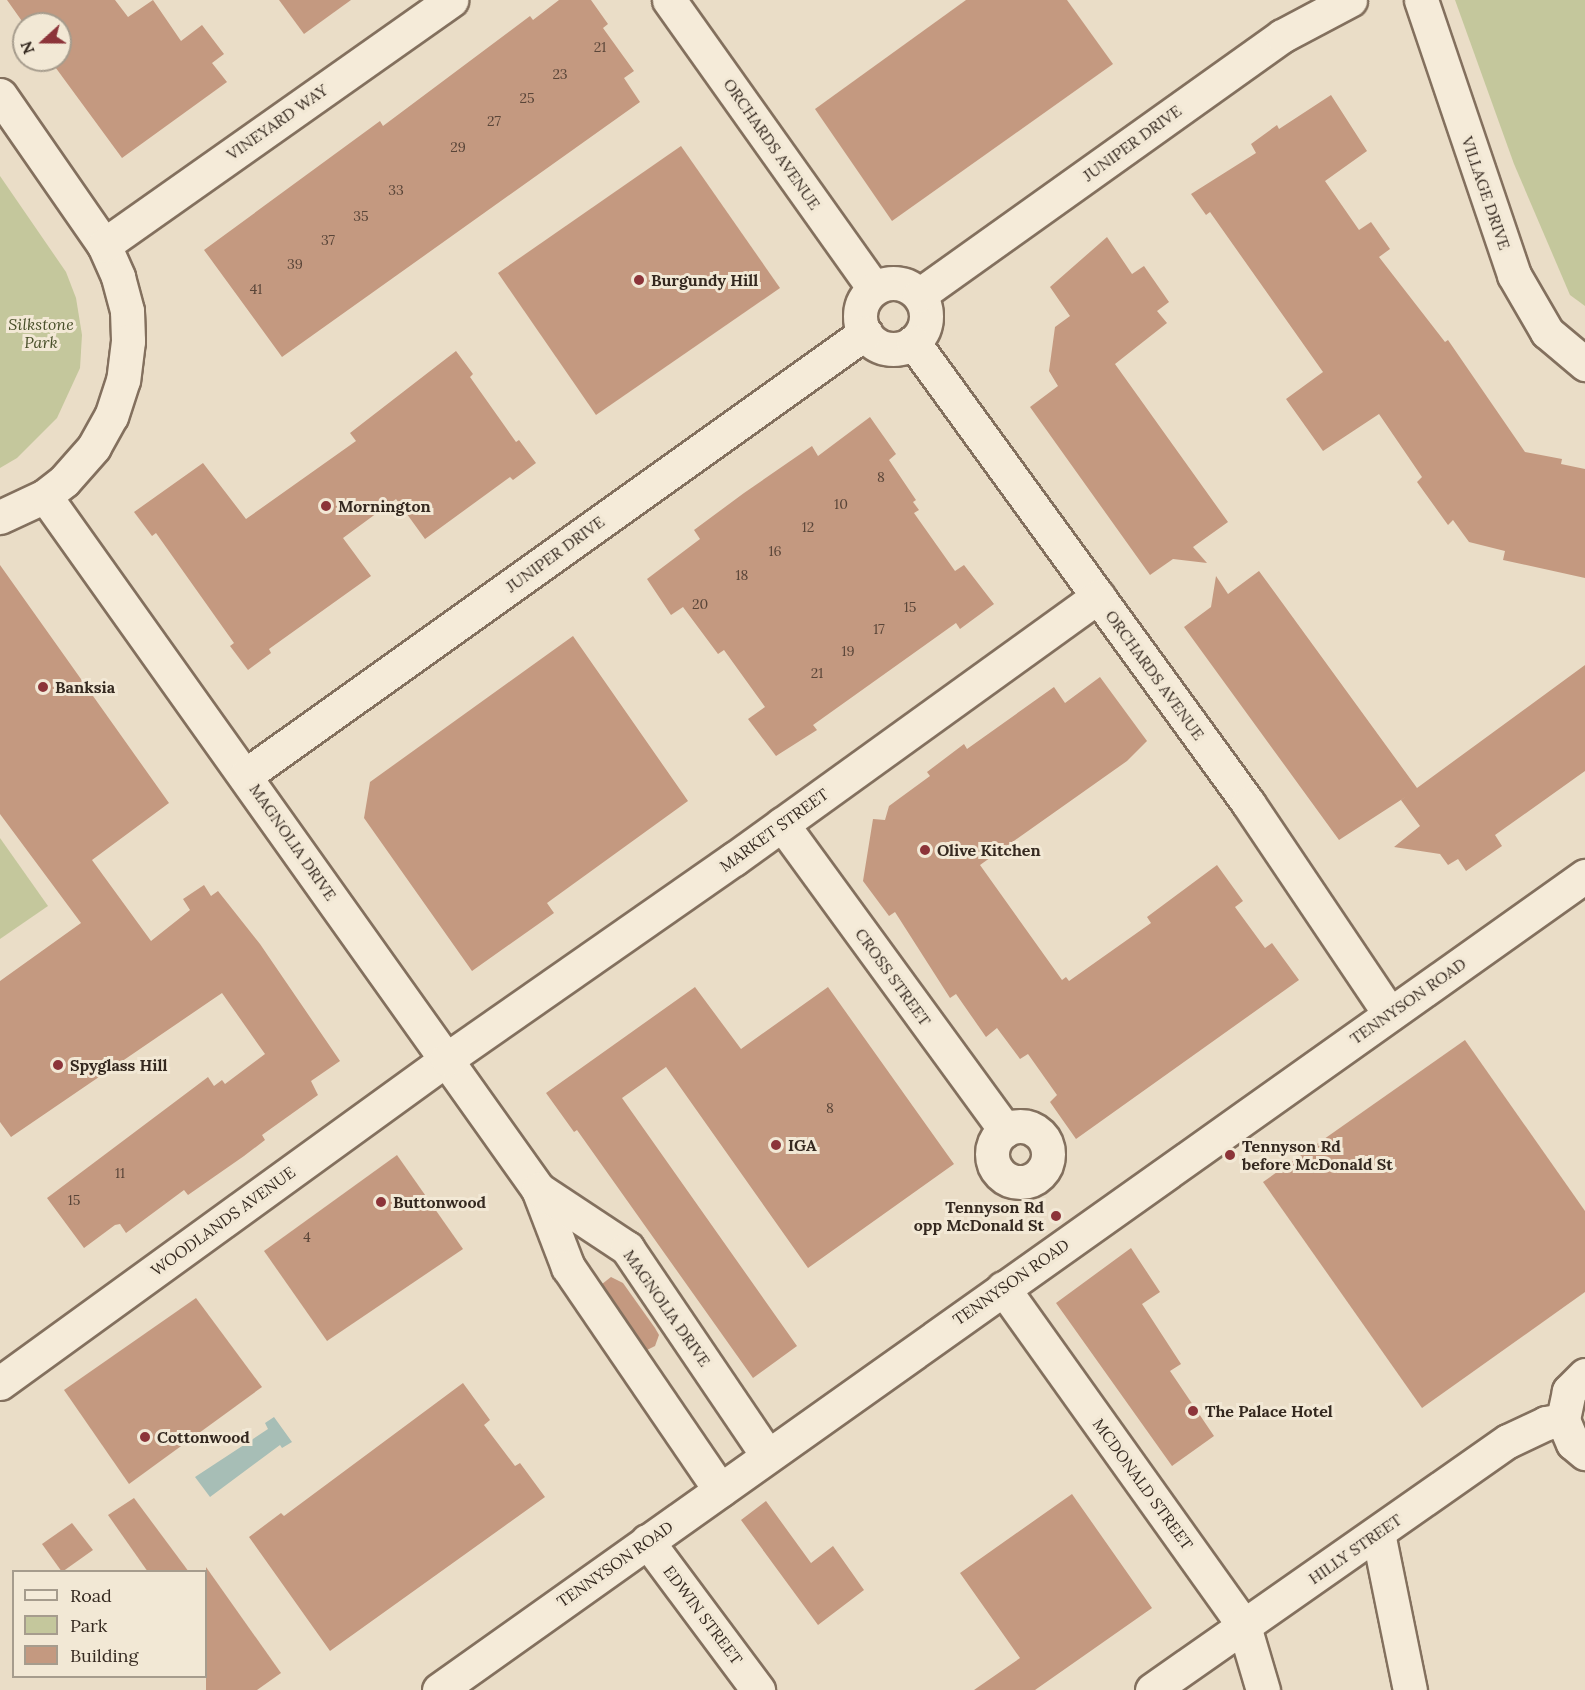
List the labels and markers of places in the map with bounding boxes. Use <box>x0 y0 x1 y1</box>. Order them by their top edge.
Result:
place label: Burgundy Hill <box>651 270 758 290</box>
marker: Burgundy Hill <box>632 273 646 287</box>
place label: Mornington <box>338 496 431 516</box>
marker: Mornington <box>319 499 333 513</box>
place label: Banksia <box>55 677 115 697</box>
marker: Banksia <box>36 680 50 694</box>
place label: Olive Kitchen <box>937 840 1041 860</box>
marker: Olive Kitchen <box>918 843 932 857</box>
place label: Spyglass Hill <box>70 1055 167 1075</box>
marker: Spyglass Hill <box>51 1058 65 1072</box>
place label: IGA <box>788 1135 817 1155</box>
place label: Tennyson Rd before McDonald St <box>1242 1136 1393 1174</box>
marker: IGA <box>769 1138 783 1152</box>
marker: Tennyson Rd before McDonald St <box>1223 1148 1237 1162</box>
place label: Buttonwood <box>393 1192 486 1212</box>
marker: Buttonwood <box>374 1195 388 1209</box>
place label: Tennyson Rd opp McDonald St <box>914 1197 1044 1235</box>
marker: Tennyson Rd opp McDonald St <box>1049 1209 1063 1223</box>
place label: The Palace Hotel <box>1205 1401 1333 1421</box>
marker: The Palace Hotel <box>1186 1404 1200 1418</box>
place label: Cottonwood <box>157 1427 250 1447</box>
marker: Cottonwood <box>138 1430 152 1444</box>

